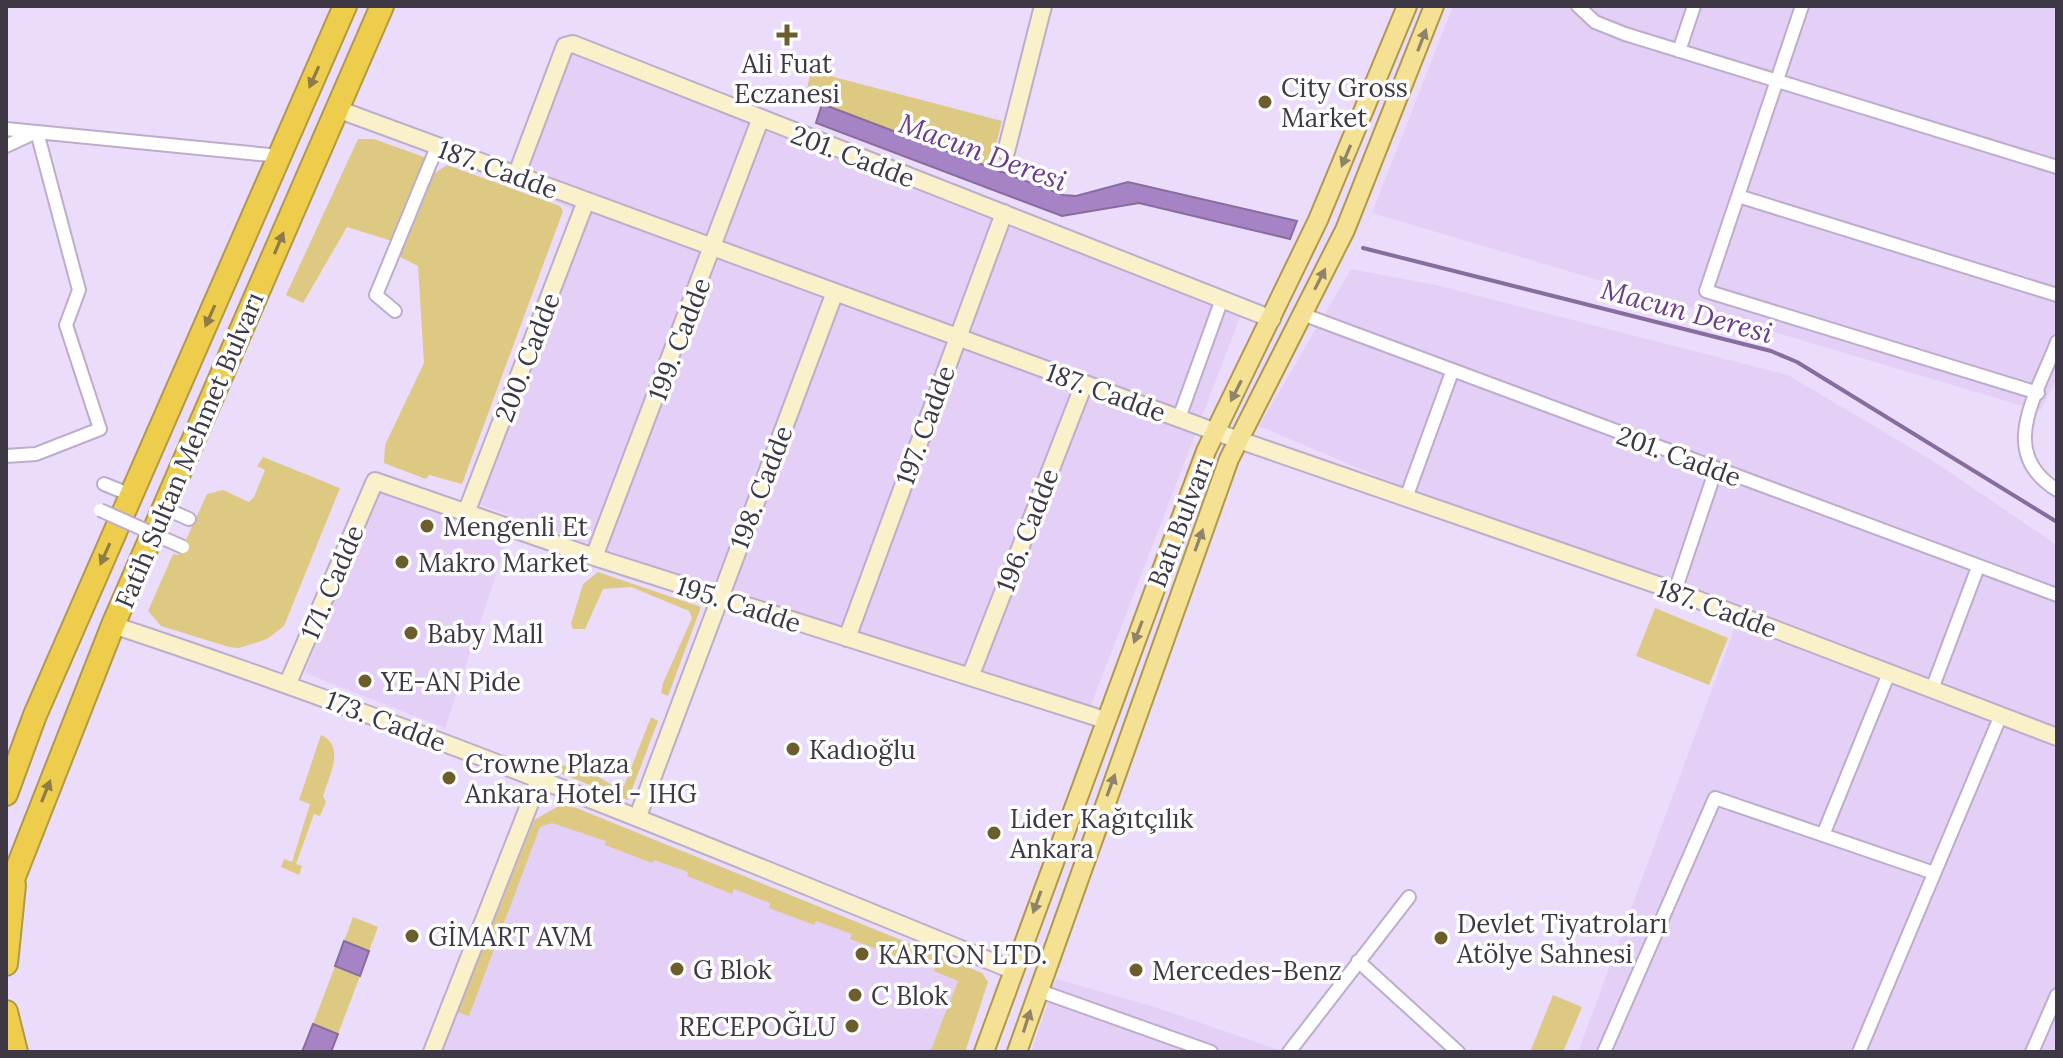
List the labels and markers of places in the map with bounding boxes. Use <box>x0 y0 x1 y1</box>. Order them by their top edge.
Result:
marker: Ali Fuat Eczanesi <box>778 26 796 44</box>
place label: Ali Fuat Eczanesi <box>734 47 840 110</box>
place label: City Gross Market <box>1281 71 1408 134</box>
marker: City Gross Market <box>1256 93 1274 111</box>
place label: Mengenli Et <box>443 510 588 543</box>
marker: Mengenli Et <box>418 517 436 535</box>
place label: Makro Market <box>418 546 589 579</box>
marker: Makro Market <box>393 553 411 571</box>
place label: Baby Mall <box>427 617 544 650</box>
marker: Baby Mall <box>402 624 420 642</box>
place label: YE-AN Pide <box>380 665 521 698</box>
marker: YE-AN Pide <box>356 672 374 690</box>
place label: Kadıoğlu <box>809 733 916 766</box>
marker: Kadıoğlu <box>784 740 802 758</box>
place label: Crowne Plaza Ankara Hotel - IHG <box>464 747 697 810</box>
marker: Crowne Plaza Ankara Hotel - IHG <box>440 769 458 787</box>
place label: Lider Kağıtçılık Ankara <box>1009 802 1194 865</box>
marker: Lider Kağıtçılık Ankara <box>985 824 1003 842</box>
place label: Devlet Tiyatroları Atölye Sahnesi <box>1456 907 1668 970</box>
place label: GİMART AVM <box>428 920 593 953</box>
marker: GİMART AVM <box>403 927 421 945</box>
marker: Devlet Tiyatroları Atölye Sahnesi <box>1432 929 1450 947</box>
place label: KARTON LTD. <box>878 938 1047 971</box>
marker: KARTON LTD. <box>853 945 871 963</box>
place label: G Blok <box>693 953 772 986</box>
place label: Mercedes-Benz <box>1152 954 1342 987</box>
marker: G Blok <box>668 960 686 978</box>
marker: Mercedes-Benz <box>1127 961 1145 979</box>
place label: C Blok <box>871 979 948 1012</box>
marker: C Blok <box>846 986 864 1004</box>
place label: RECEPOĞLU <box>679 1010 836 1043</box>
marker: RECEPOĞLU <box>843 1017 861 1035</box>

